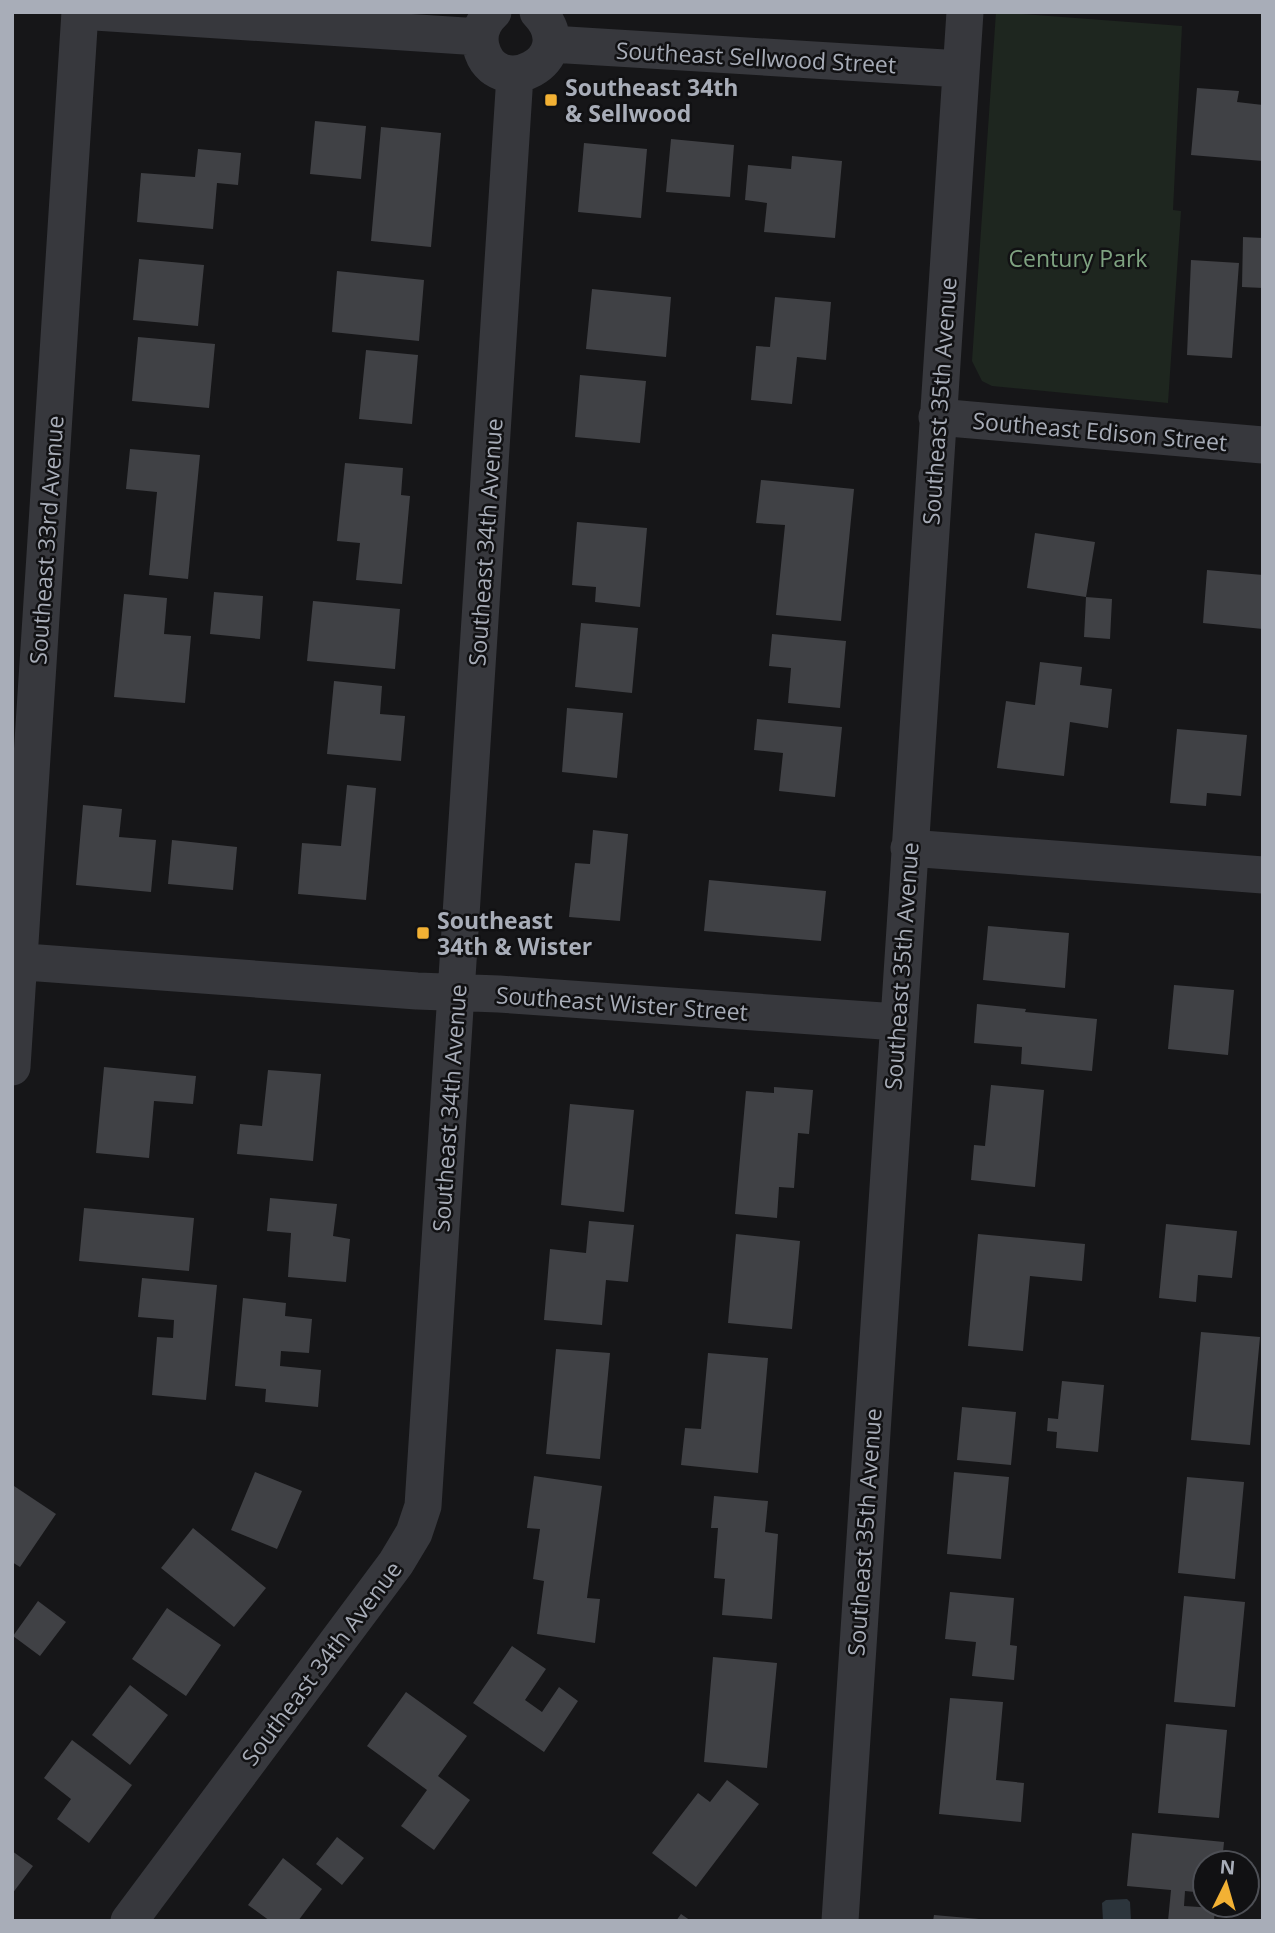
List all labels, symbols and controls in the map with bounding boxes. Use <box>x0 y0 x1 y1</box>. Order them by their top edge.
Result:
street label: Southeast Sellwood Street <box>615 34 897 80</box>
place label: Southeast 34th & Sellwood <box>565 71 738 129</box>
marker: Southeast 34th & Sellwood <box>543 92 559 108</box>
park label: Century Park <box>1009 242 1147 274</box>
street label: Southeast 35th Avenue <box>914 276 964 526</box>
street label: Southeast Edison Street <box>971 404 1229 458</box>
street label: Southeast 33rd Avenue <box>21 414 71 666</box>
street label: Southeast 34th Avenue <box>460 417 510 667</box>
street label: Southeast 35th Avenue <box>876 841 926 1091</box>
place label: Southeast 34th & Wister <box>437 904 592 962</box>
marker: Southeast 34th & Wister <box>415 925 431 941</box>
street label: Southeast Wister Street <box>495 978 749 1028</box>
street label: Southeast 34th Avenue <box>424 983 474 1233</box>
street label: Southeast 35th Avenue <box>839 1407 889 1657</box>
street label: Southeast 34th Avenue <box>233 1554 409 1772</box>
north arrow <box>1191 1849 1261 1919</box>
text: N <box>1219 1853 1236 1881</box>

